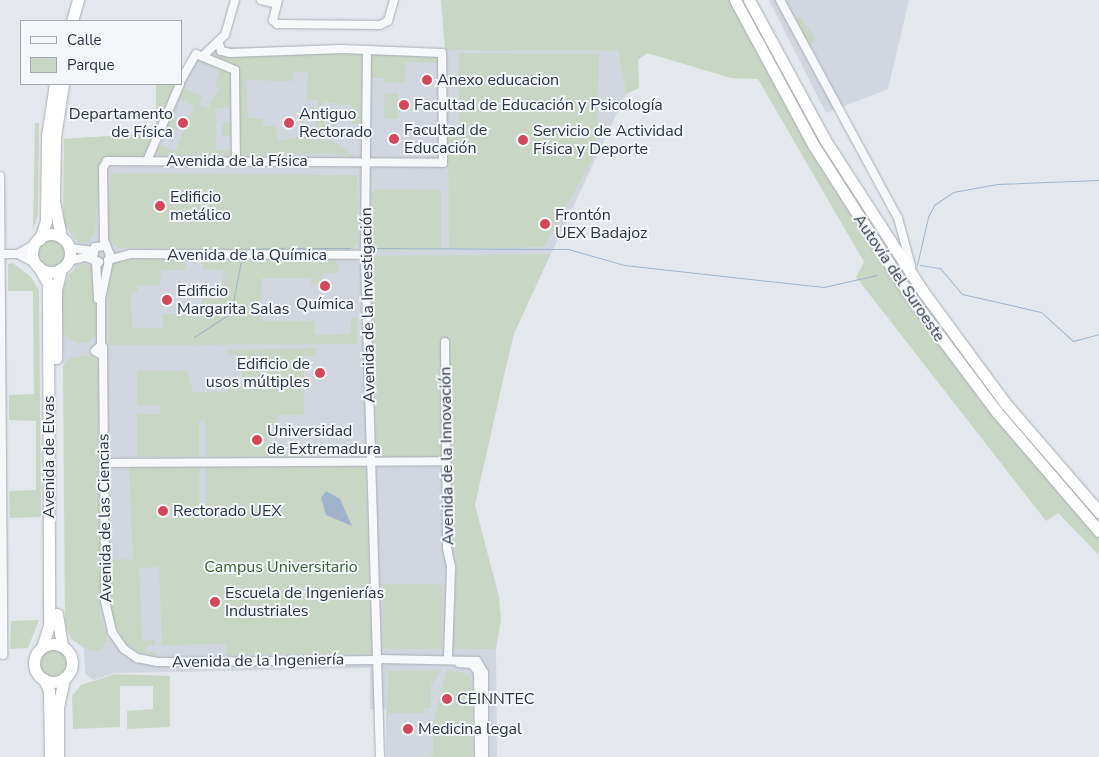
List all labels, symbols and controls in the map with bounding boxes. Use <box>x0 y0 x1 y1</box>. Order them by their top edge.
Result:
legend <box>20 20 182 85</box>
text: Calle <box>67 30 102 50</box>
text: Parque <box>67 55 115 75</box>
place label: Anexo educacion <box>437 70 559 90</box>
marker: Anexo educacion <box>421 74 433 86</box>
place label: Facultad de Educación y Psicología <box>414 95 663 115</box>
marker: Facultad de Educación y Psicología <box>398 99 410 111</box>
place label: Departamento de Física <box>69 104 173 142</box>
place label: Antiguo Rectorado <box>299 104 372 142</box>
marker: Departamento de Física <box>177 117 189 129</box>
marker: Antiguo Rectorado <box>283 117 295 129</box>
place label: Facultad de Educación <box>404 120 487 158</box>
place label: Servicio de Actividad Física y Deporte <box>533 121 683 159</box>
marker: Facultad de Educación <box>388 133 400 145</box>
marker: Servicio de Actividad Física y Deporte <box>517 134 529 146</box>
street label: Avenida de la Física <box>166 151 308 171</box>
place label: Edificio metálico <box>170 187 231 225</box>
marker: Edificio metálico <box>154 200 166 212</box>
place label: Frontón UEX Badajoz <box>555 205 647 243</box>
street label: Avenida de la Investigación <box>357 207 379 403</box>
street label: Autovía del Suroeste <box>849 211 949 345</box>
marker: Frontón UEX Badajoz <box>539 218 551 230</box>
street label: Avenida de la Química <box>167 245 327 265</box>
marker: Química <box>319 280 331 292</box>
place label: Edificio Margarita Salas <box>177 281 290 319</box>
marker: Edificio Margarita Salas <box>161 294 173 306</box>
place label: Química <box>296 294 354 314</box>
place label: Edificio de usos múltiples <box>206 354 310 392</box>
marker: Edificio de usos múltiples <box>314 367 326 379</box>
street label: Avenida de la Innovación <box>436 367 458 545</box>
street label: Avenida de Elvas <box>39 396 59 518</box>
place label: Universidad de Extremadura <box>267 421 381 459</box>
street label: Avenida de las Ciencias <box>94 433 116 603</box>
marker: Universidad de Extremadura <box>251 434 263 446</box>
place label: Rectorado UEX <box>173 501 282 521</box>
marker: Rectorado UEX <box>157 505 169 517</box>
park label: Campus Universitario <box>204 557 358 577</box>
place label: Escuela de Ingenierías Industriales <box>225 583 384 621</box>
marker: Escuela de Ingenierías Industriales <box>209 596 221 608</box>
street label: Avenida de la Ingeniería <box>172 650 344 672</box>
place label: CEINNTEC <box>457 689 535 709</box>
marker: CEINNTEC <box>441 693 453 705</box>
place label: Medicina legal <box>418 719 522 739</box>
marker: Medicina legal <box>402 723 414 735</box>

